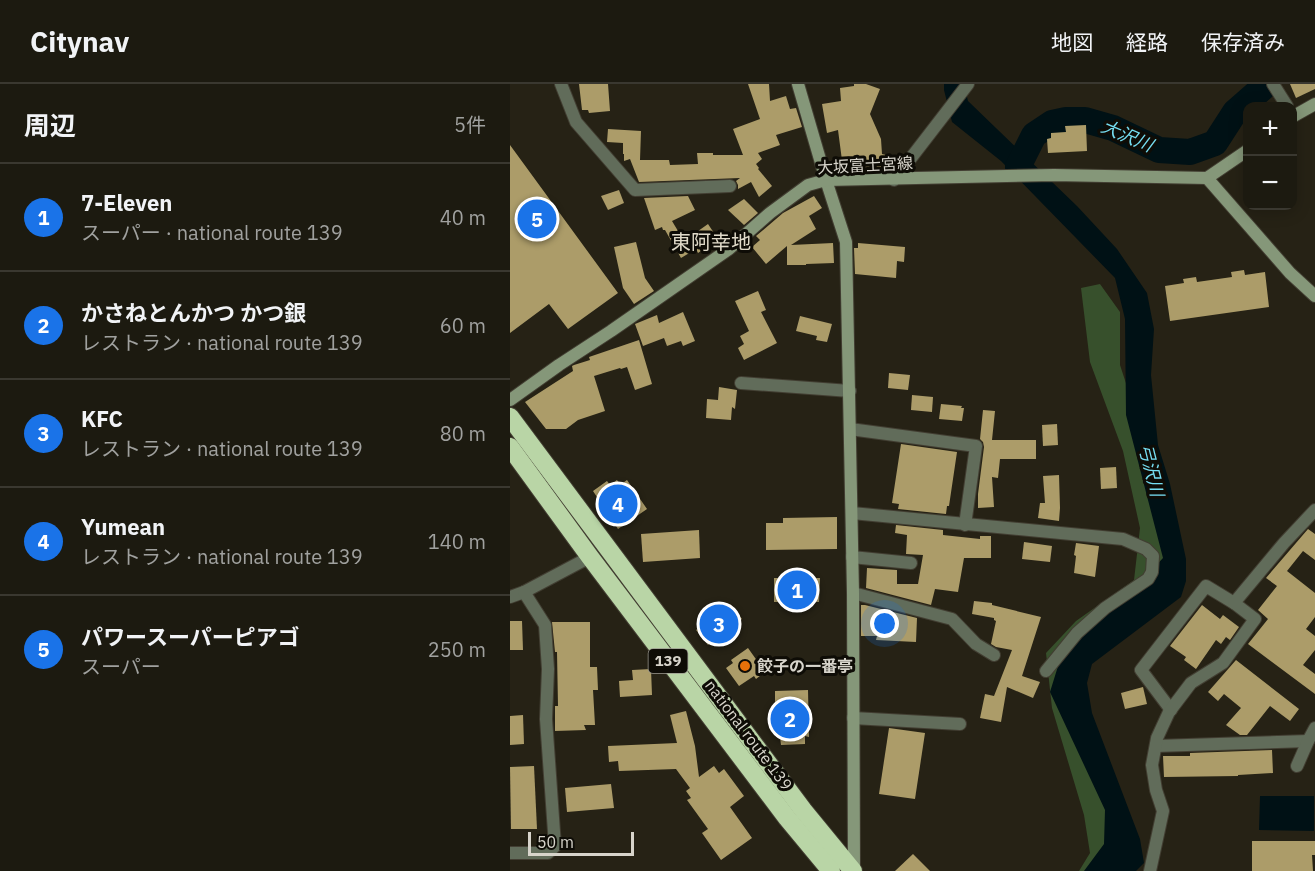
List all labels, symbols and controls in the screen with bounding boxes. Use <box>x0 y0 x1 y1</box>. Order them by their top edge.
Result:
text: Citynav <box>30 23 129 60</box>
text: 地図 <box>1051 28 1093 56</box>
text: 経路 <box>1126 28 1168 56</box>
text: 保存済み <box>1201 28 1285 56</box>
map controls <box>1243 102 1297 210</box>
button: + <box>1243 102 1297 156</box>
text: 周辺 <box>24 108 76 142</box>
text: 5件 <box>454 111 486 138</box>
water label: 大沢川 <box>1098 114 1158 157</box>
street label: 大坂富士宮線 <box>817 153 913 177</box>
button: − <box>1243 156 1297 210</box>
text: 7-Eleven <box>81 188 172 217</box>
pin: 5 <box>518 196 556 242</box>
text: 1 <box>38 204 50 231</box>
text: 40 m <box>440 204 486 231</box>
text: スーパー · national route 139 <box>81 219 343 246</box>
district label: 東阿幸地 <box>671 228 751 255</box>
text: かさねとんかつ かつ銀 <box>81 298 306 327</box>
text: 2 <box>38 312 50 339</box>
text: 60 m <box>440 312 486 339</box>
text: レストラン · national route 139 <box>81 329 363 356</box>
text: KFC <box>81 404 123 433</box>
text: 3 <box>38 420 50 447</box>
text: 80 m <box>440 420 486 447</box>
text: レストラン · national route 139 <box>81 435 363 462</box>
water label: 弓沢川 <box>1134 441 1170 501</box>
pin: 4 <box>598 482 638 526</box>
text: Yumean <box>81 512 165 541</box>
text: 4 <box>38 528 50 555</box>
text: 140 m <box>428 528 486 555</box>
text: レストラン · national route 139 <box>81 543 363 570</box>
pin: 1 <box>778 568 816 612</box>
pin: 3 <box>700 602 738 646</box>
your location <box>870 609 899 638</box>
text: パワースーパーピアゴ <box>81 622 300 651</box>
text: 5 <box>38 636 50 663</box>
text: 250 m <box>428 636 486 663</box>
road number: 139 <box>648 649 688 673</box>
text: スーパー <box>81 653 161 680</box>
place label: 餃子の一番亭 <box>757 656 853 676</box>
marker: 餃子の一番亭 <box>738 659 752 673</box>
street label: national route 139 <box>701 676 797 794</box>
pin: 2 <box>770 696 810 742</box>
scale bar <box>528 829 634 856</box>
text: 50 m <box>537 832 574 852</box>

